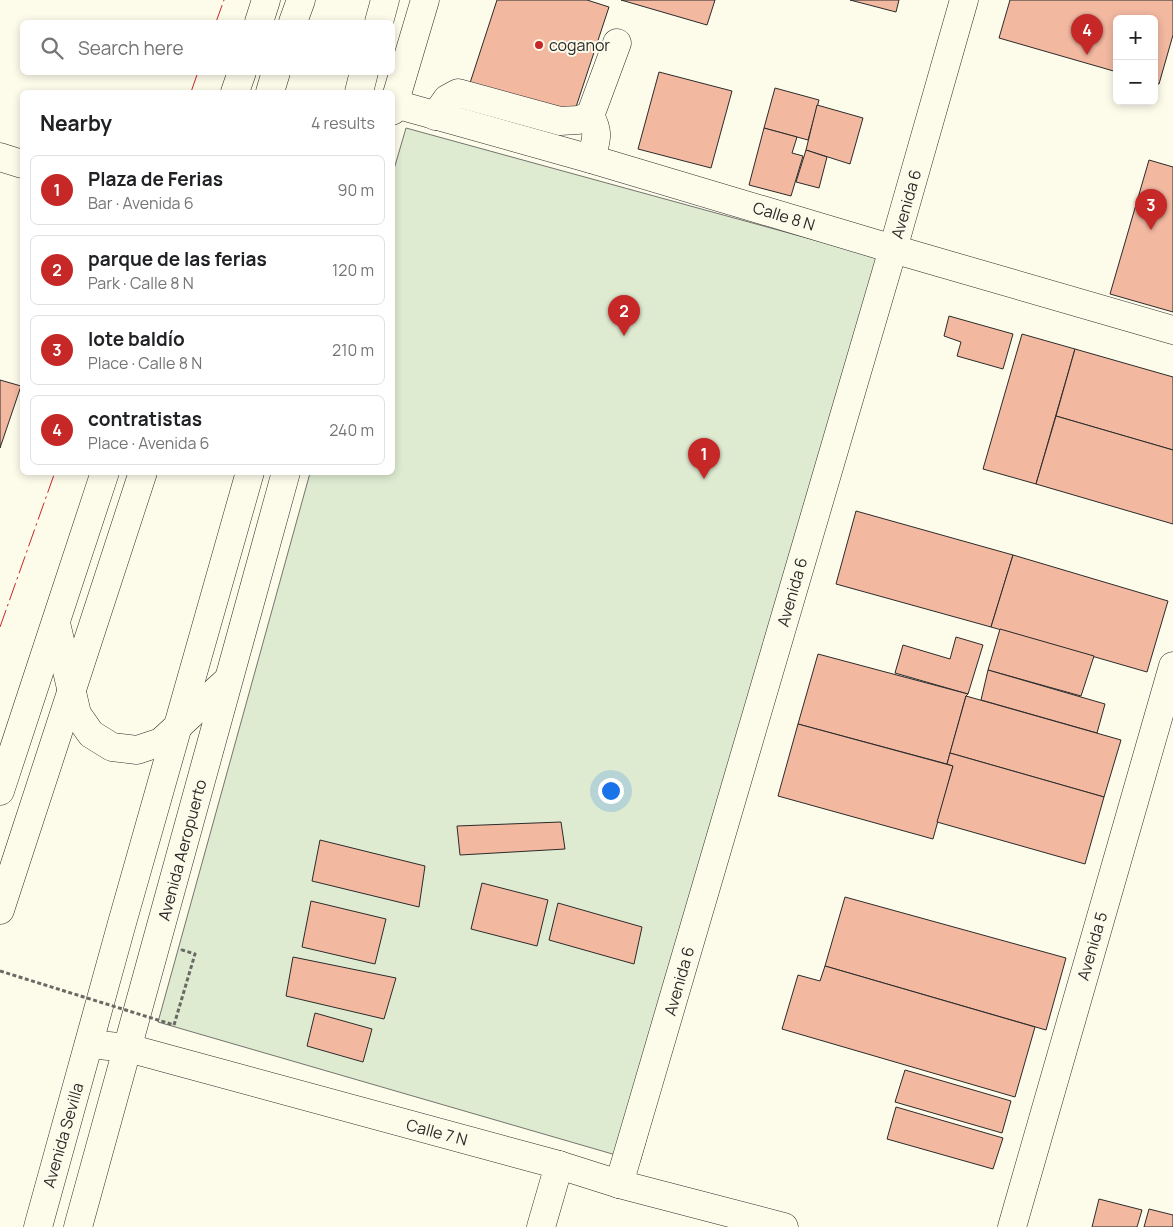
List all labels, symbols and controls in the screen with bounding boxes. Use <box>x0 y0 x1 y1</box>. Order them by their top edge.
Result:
pin: 4 <box>1071 14 1103 55</box>
map controls <box>1113 15 1158 105</box>
button: + <box>1113 15 1158 60</box>
search box <box>20 20 395 75</box>
icon: search <box>38 34 66 62</box>
place label: coganor <box>549 34 610 56</box>
text: Search here <box>78 35 184 61</box>
marker: coganor <box>533 39 545 51</box>
button: − <box>1113 60 1158 105</box>
text: Nearby <box>40 109 112 137</box>
text: 4 results <box>311 112 375 134</box>
text: Plaza de Ferias <box>88 166 223 192</box>
street label: Avenida 6 <box>886 167 926 241</box>
text: 1 <box>53 179 61 201</box>
text: 90 m <box>338 179 374 201</box>
pin: 3 <box>1135 189 1167 230</box>
text: Bar · Avenida 6 <box>88 192 194 214</box>
street label: Calle 8 N <box>750 196 818 236</box>
text: parque de las ferias <box>88 246 267 272</box>
text: 2 <box>52 259 62 281</box>
text: 120 m <box>332 259 374 281</box>
text: Park · Calle 8 N <box>88 272 194 294</box>
pin: 2 <box>608 295 640 336</box>
text: lote baldío <box>88 326 185 352</box>
text: 3 <box>52 339 62 361</box>
text: 210 m <box>332 339 374 361</box>
text: Place · Calle 8 N <box>88 352 202 374</box>
text: contratistas <box>88 406 202 432</box>
text: 4 <box>52 419 62 441</box>
text: 240 m <box>329 419 374 441</box>
text: Place · Avenida 6 <box>88 432 209 454</box>
pin: 1 <box>688 438 720 479</box>
street label: Avenida 6 <box>772 555 812 629</box>
street label: Avenida Aeropuerto <box>153 777 211 923</box>
your location <box>598 778 624 804</box>
street label: Avenida 5 <box>1072 909 1112 983</box>
street label: Avenida 6 <box>659 944 699 1018</box>
street label: Avenida Sevilla <box>37 1080 89 1190</box>
street label: Calle 7 N <box>404 1113 470 1151</box>

